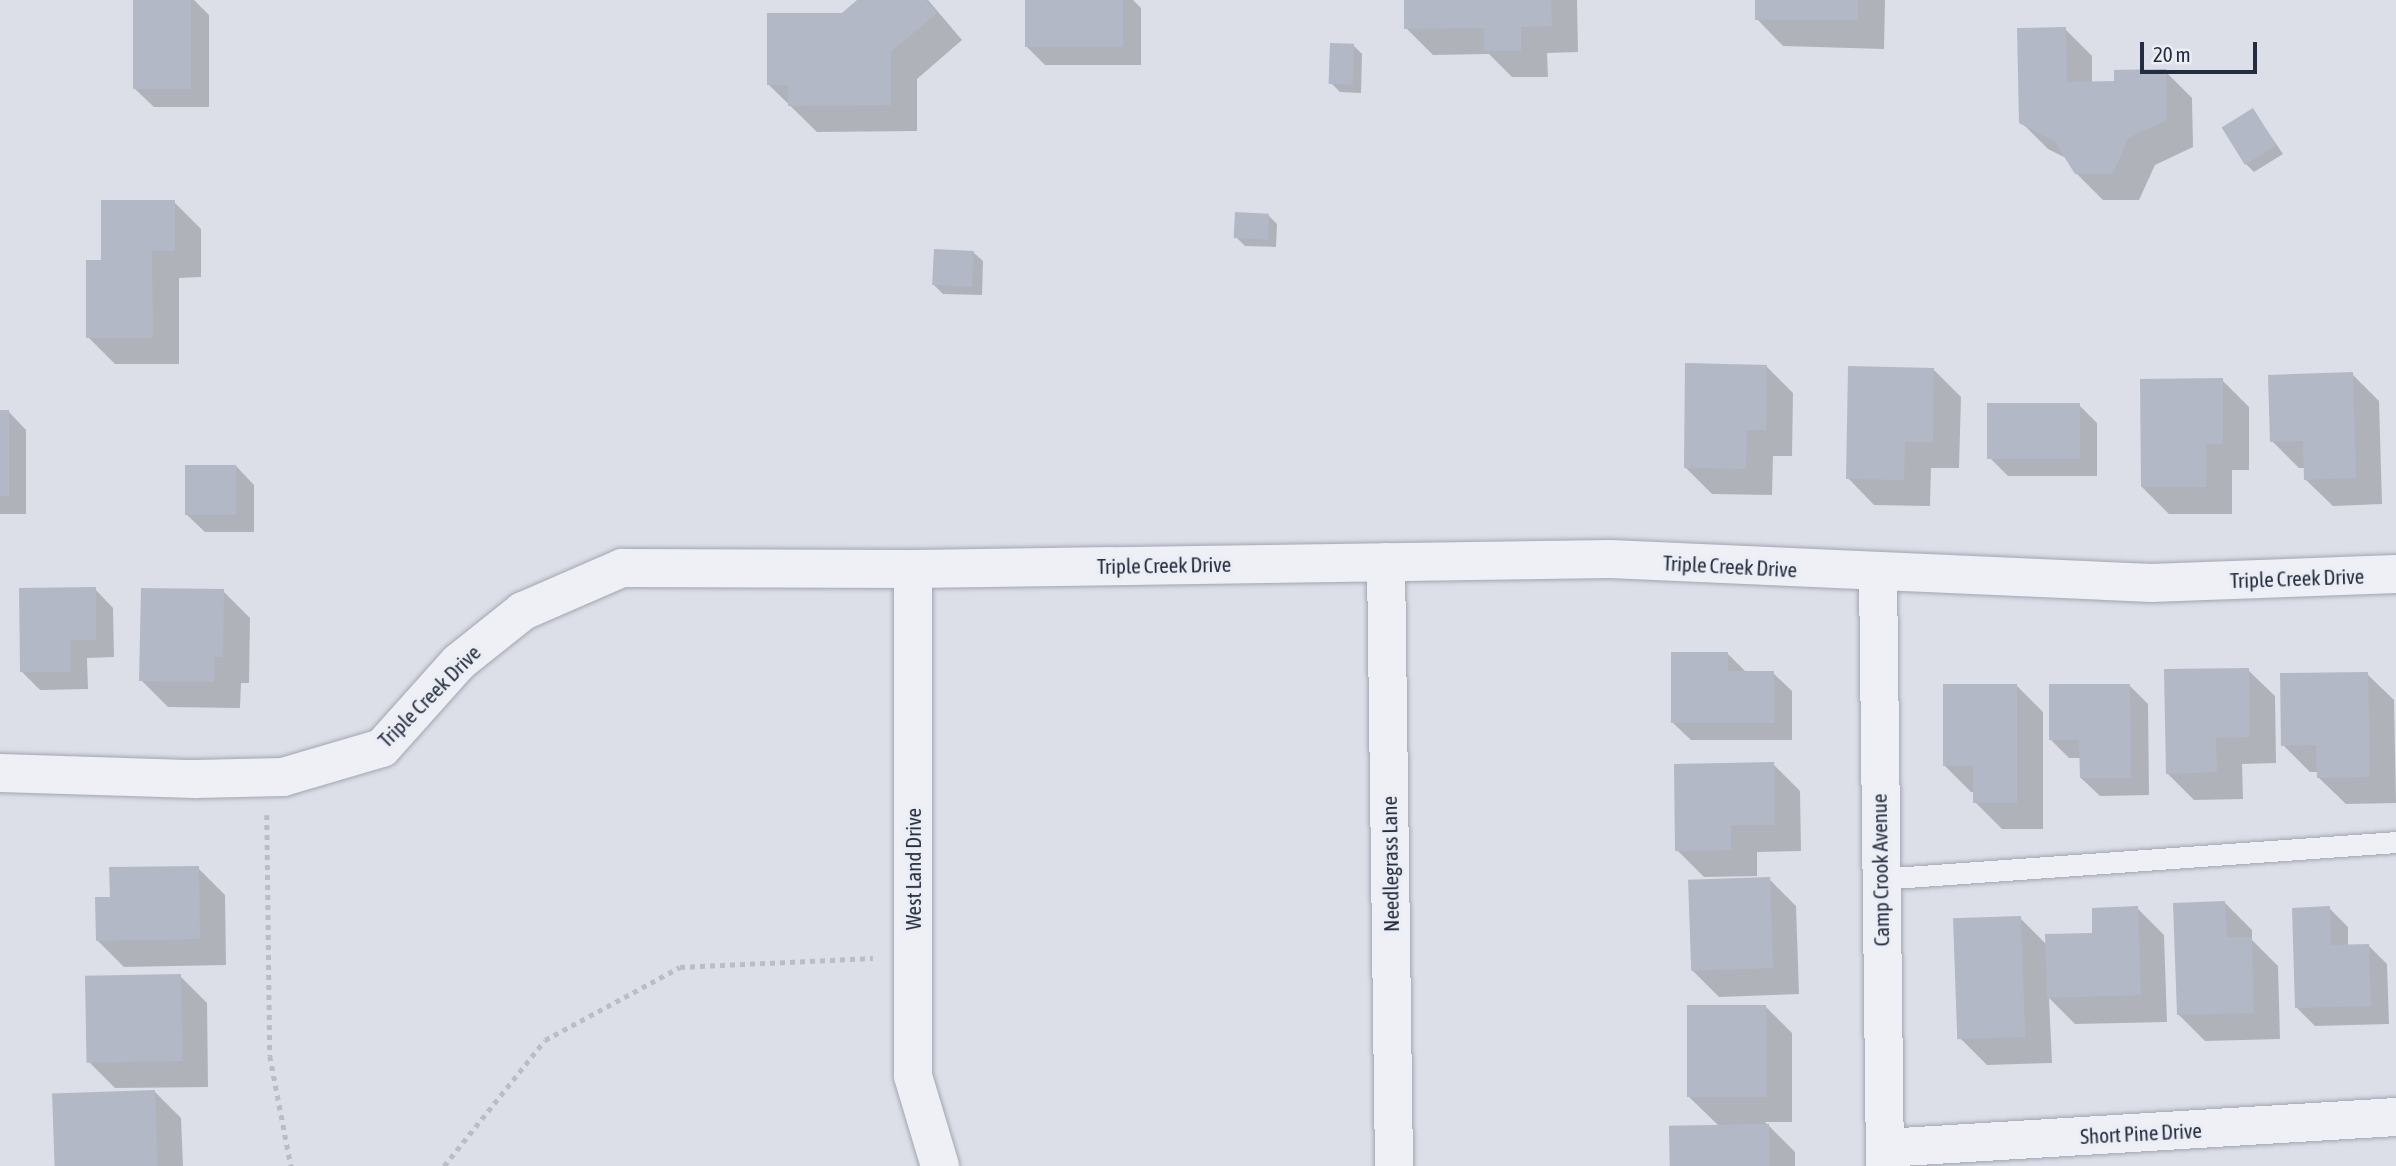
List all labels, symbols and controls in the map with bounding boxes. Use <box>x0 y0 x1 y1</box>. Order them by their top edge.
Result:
scale bar <box>2144 28 2261 72</box>
text: 20 m <box>2153 42 2191 66</box>
street label: Triple Creek Drive <box>1662 550 1798 582</box>
street label: Triple Creek Drive <box>1097 551 1231 579</box>
street label: Triple Creek Drive <box>2230 563 2364 593</box>
street label: Triple Creek Drive <box>373 640 485 752</box>
street label: Camp Crook Avenue <box>1866 793 1894 947</box>
street label: Needlegrass Lane <box>1376 796 1404 932</box>
street label: West Land Drive <box>900 808 926 930</box>
street label: Short Pine Drive <box>2080 1117 2202 1149</box>

